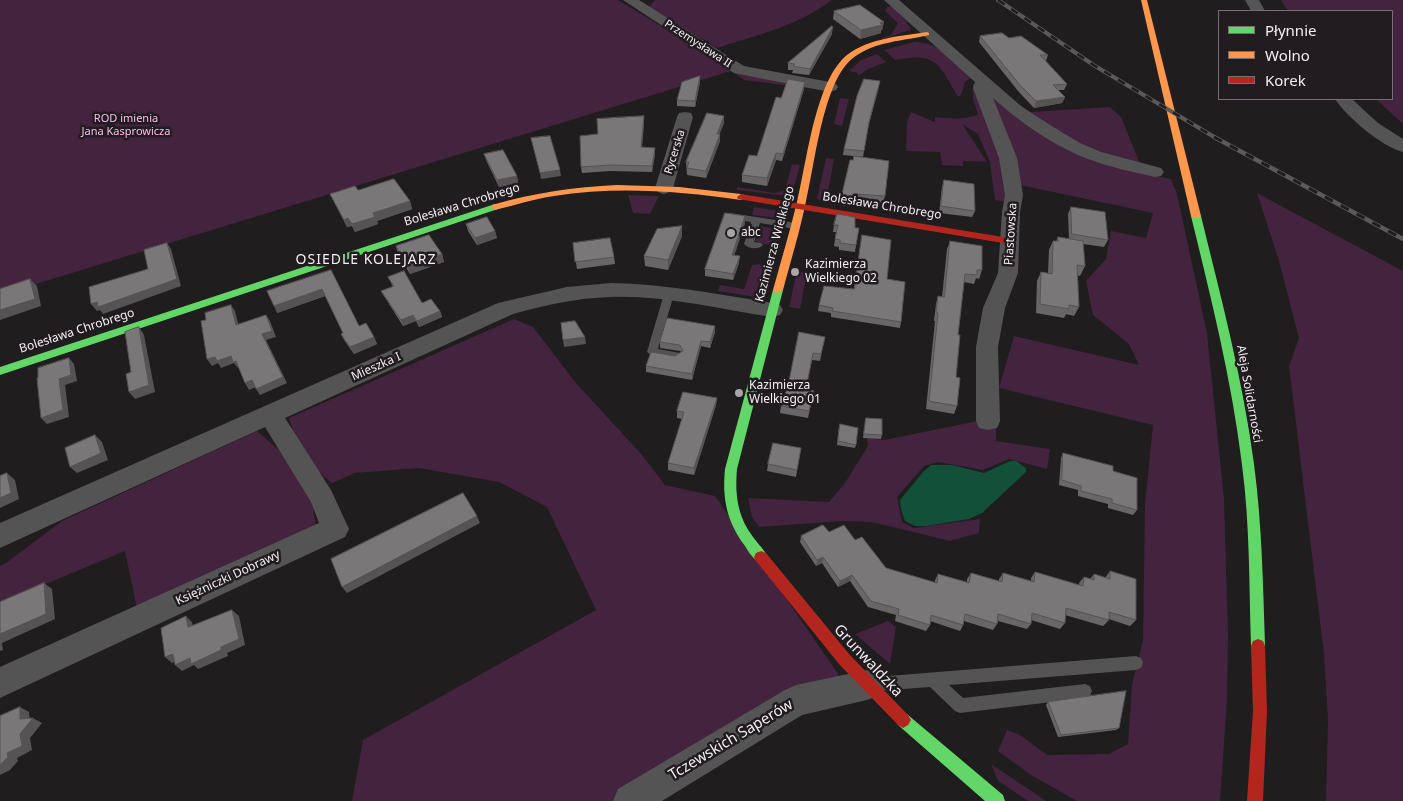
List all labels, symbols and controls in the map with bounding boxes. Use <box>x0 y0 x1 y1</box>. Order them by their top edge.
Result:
legend <box>1218 10 1393 100</box>
street label: Przemysława II <box>662 17 734 71</box>
text: Płynnie <box>1265 20 1316 40</box>
text: Wolno <box>1265 45 1310 65</box>
text: Korek <box>1265 70 1306 90</box>
park label: ROD imienia Jana Kasprowicza <box>82 112 170 138</box>
street label: Rycerska <box>662 128 688 176</box>
street label: Bolesława Chrobrego <box>402 181 522 229</box>
street label: Kazimierza Wielkiego <box>753 184 797 304</box>
street label: Bolesława Chrobrego <box>821 189 943 223</box>
street label: Piastowska <box>1002 202 1020 266</box>
place label: abc <box>741 226 761 240</box>
marker: abc <box>725 227 737 239</box>
district label: OSIEDLE KOLEJARZ <box>294 252 438 268</box>
place label: Kazimierza Wielkiego 02 <box>805 258 877 286</box>
marker: Kazimierza Wielkiego 02 <box>789 266 801 278</box>
street label: Bolesława Chrobrego <box>18 306 136 356</box>
street label: Aleja Solidarności <box>1233 344 1265 444</box>
street label: Mieszka I <box>349 350 403 384</box>
place label: Kazimierza Wielkiego 01 <box>749 379 821 407</box>
marker: Kazimierza Wielkiego 01 <box>733 387 745 399</box>
street label: Księżniczki Dobrawy <box>174 547 282 609</box>
street label: Grunwaldzka <box>830 621 906 701</box>
street label: Tczewskich Saperów <box>666 696 796 784</box>

